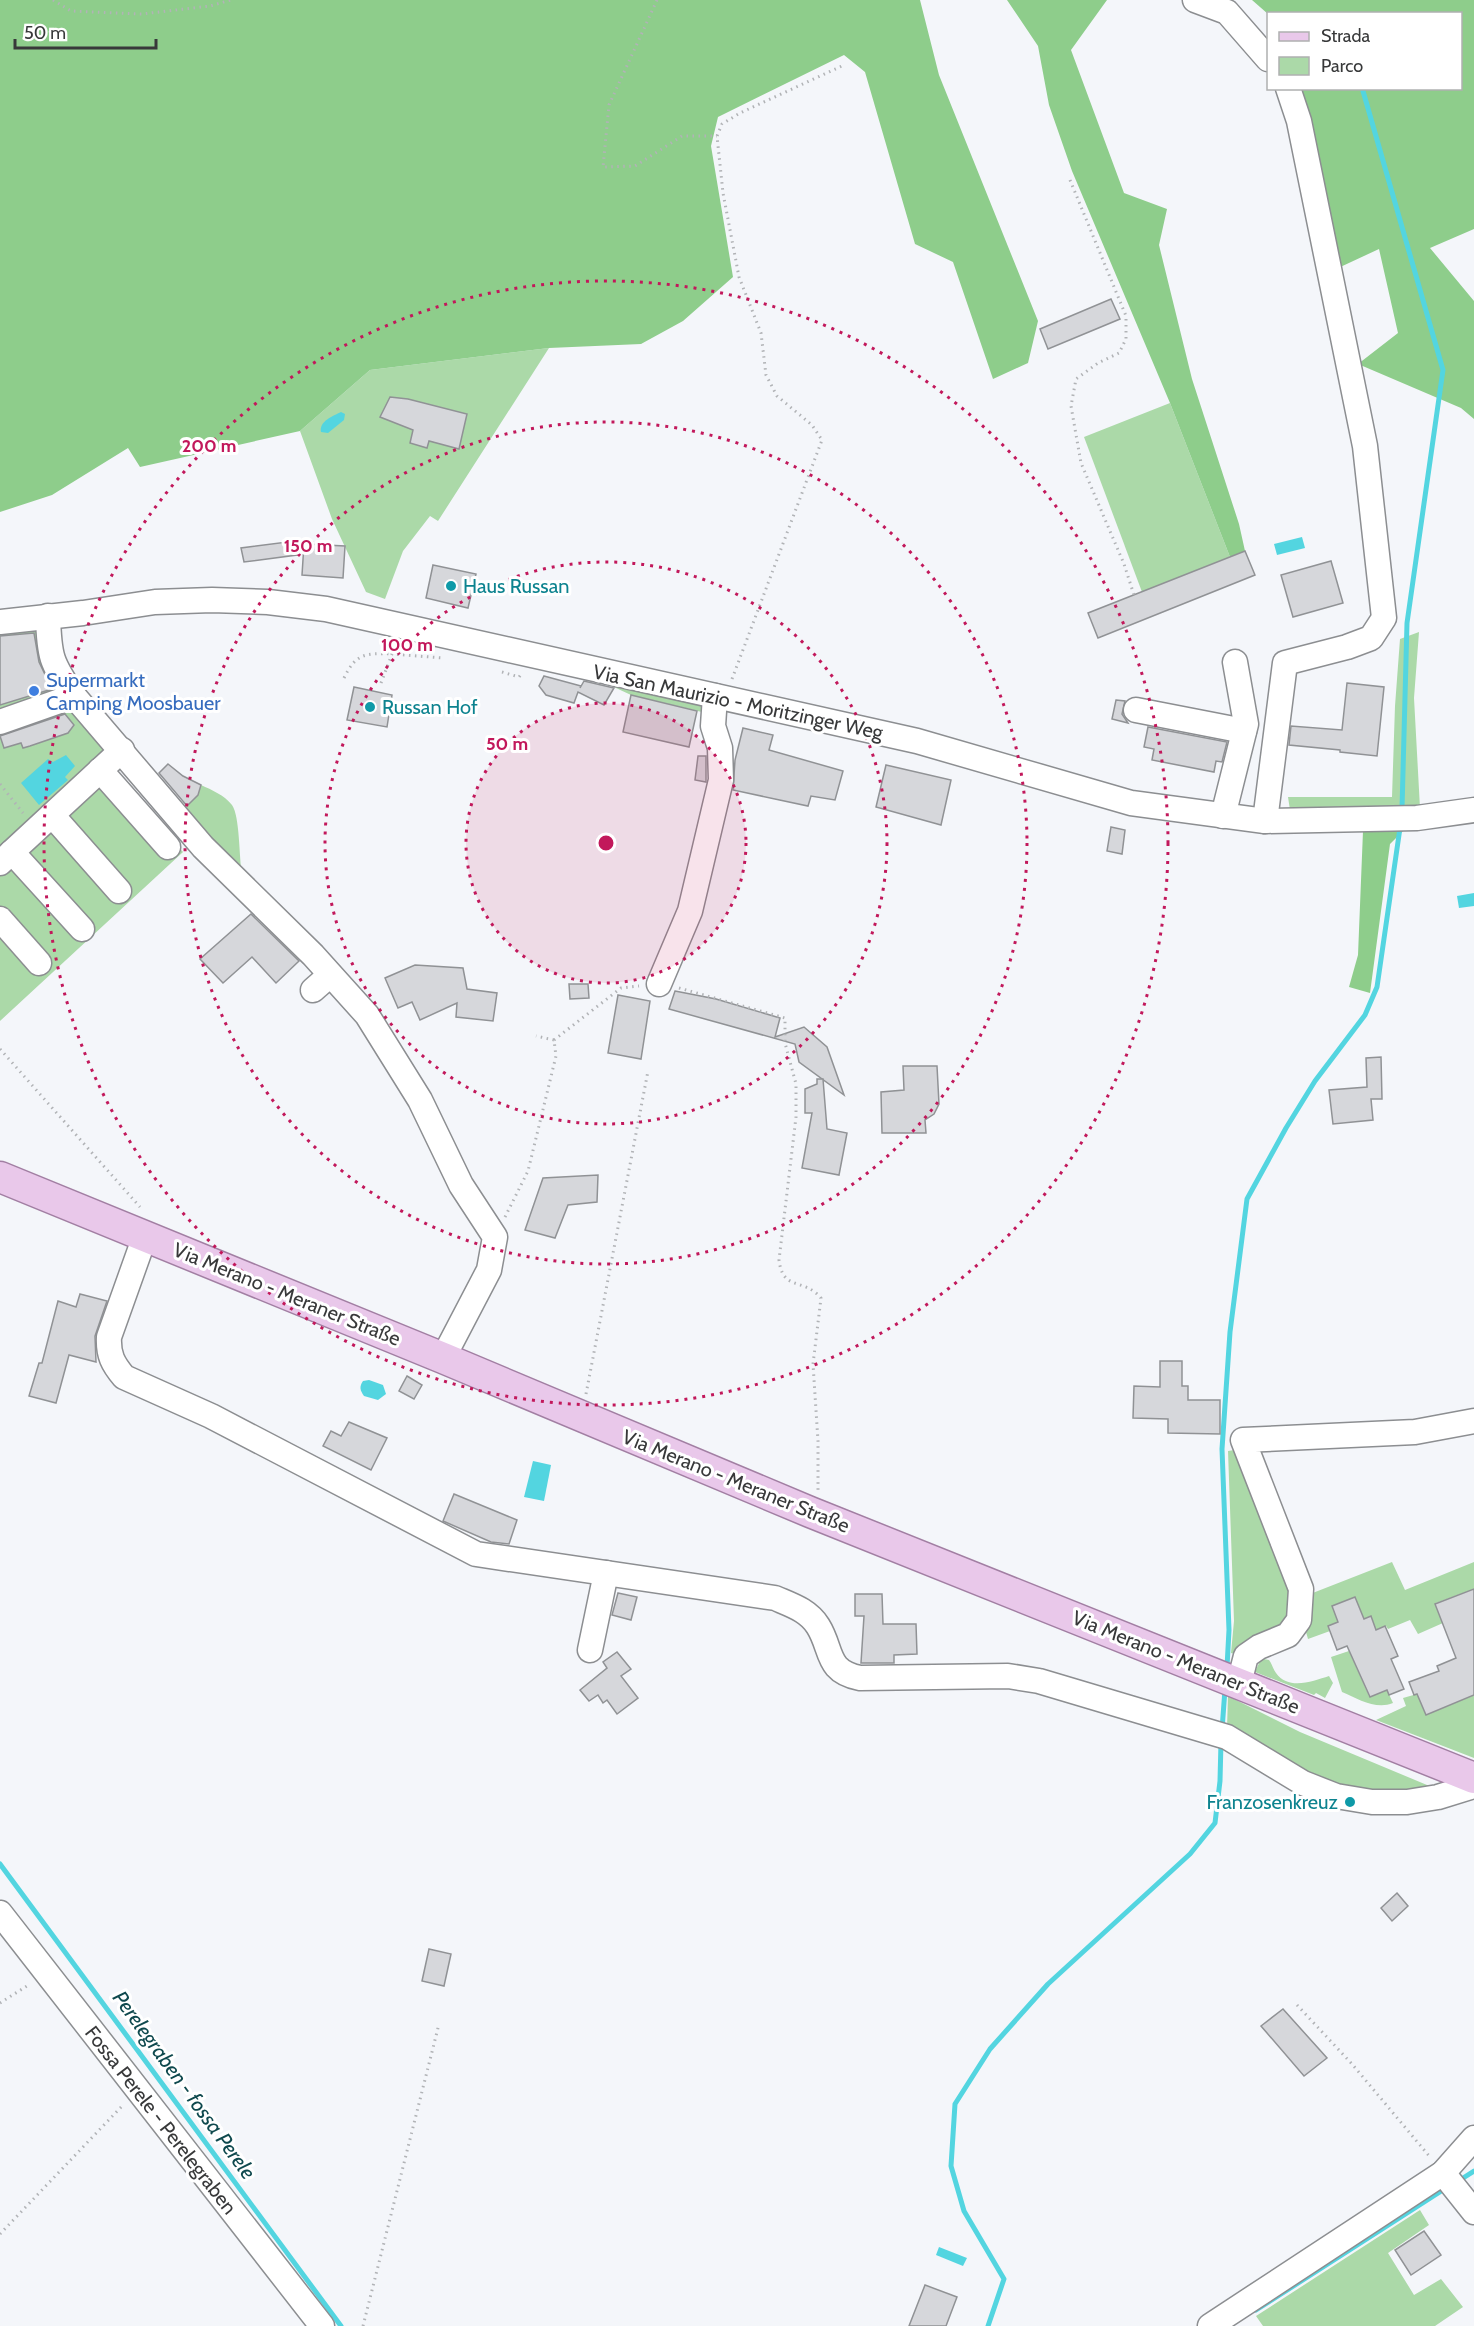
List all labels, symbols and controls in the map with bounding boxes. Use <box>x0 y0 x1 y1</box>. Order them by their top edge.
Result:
scale bar <box>15 12 156 50</box>
legend <box>1267 12 1462 90</box>
text: 50 m <box>24 22 66 44</box>
text: Strada <box>1321 25 1371 47</box>
text: Parco <box>1321 55 1363 77</box>
text: 200 m <box>182 435 236 457</box>
text: 150 m <box>284 535 332 557</box>
place label: Haus Russan <box>463 574 569 598</box>
marker: Haus Russan <box>444 579 458 593</box>
text: 100 m <box>381 634 433 656</box>
street label: Via San Maurizio - Moritzinger Weg <box>591 660 886 745</box>
place label: Supermarkt Camping Moosbauer <box>46 668 221 715</box>
marker: Supermarkt Camping Moosbauer <box>27 684 41 698</box>
place label: Russan Hof <box>382 695 478 719</box>
marker: Russan Hof <box>363 700 377 714</box>
text: 50 m <box>486 733 528 755</box>
centre of rings <box>596 833 616 853</box>
street label: Via Merano - Meraner Straße <box>170 1237 404 1351</box>
street label: Via Merano - Meraner Straße <box>619 1424 853 1538</box>
street label: Via Merano - Meraner Straße <box>1069 1605 1303 1719</box>
place label: Franzosenkreuz <box>1206 1790 1338 1814</box>
marker: Franzosenkreuz <box>1343 1795 1357 1809</box>
water label: Perelegraben - fossa Perele <box>108 1986 261 2184</box>
street label: Fossa Perele - Perelegraben <box>80 2021 242 2219</box>

